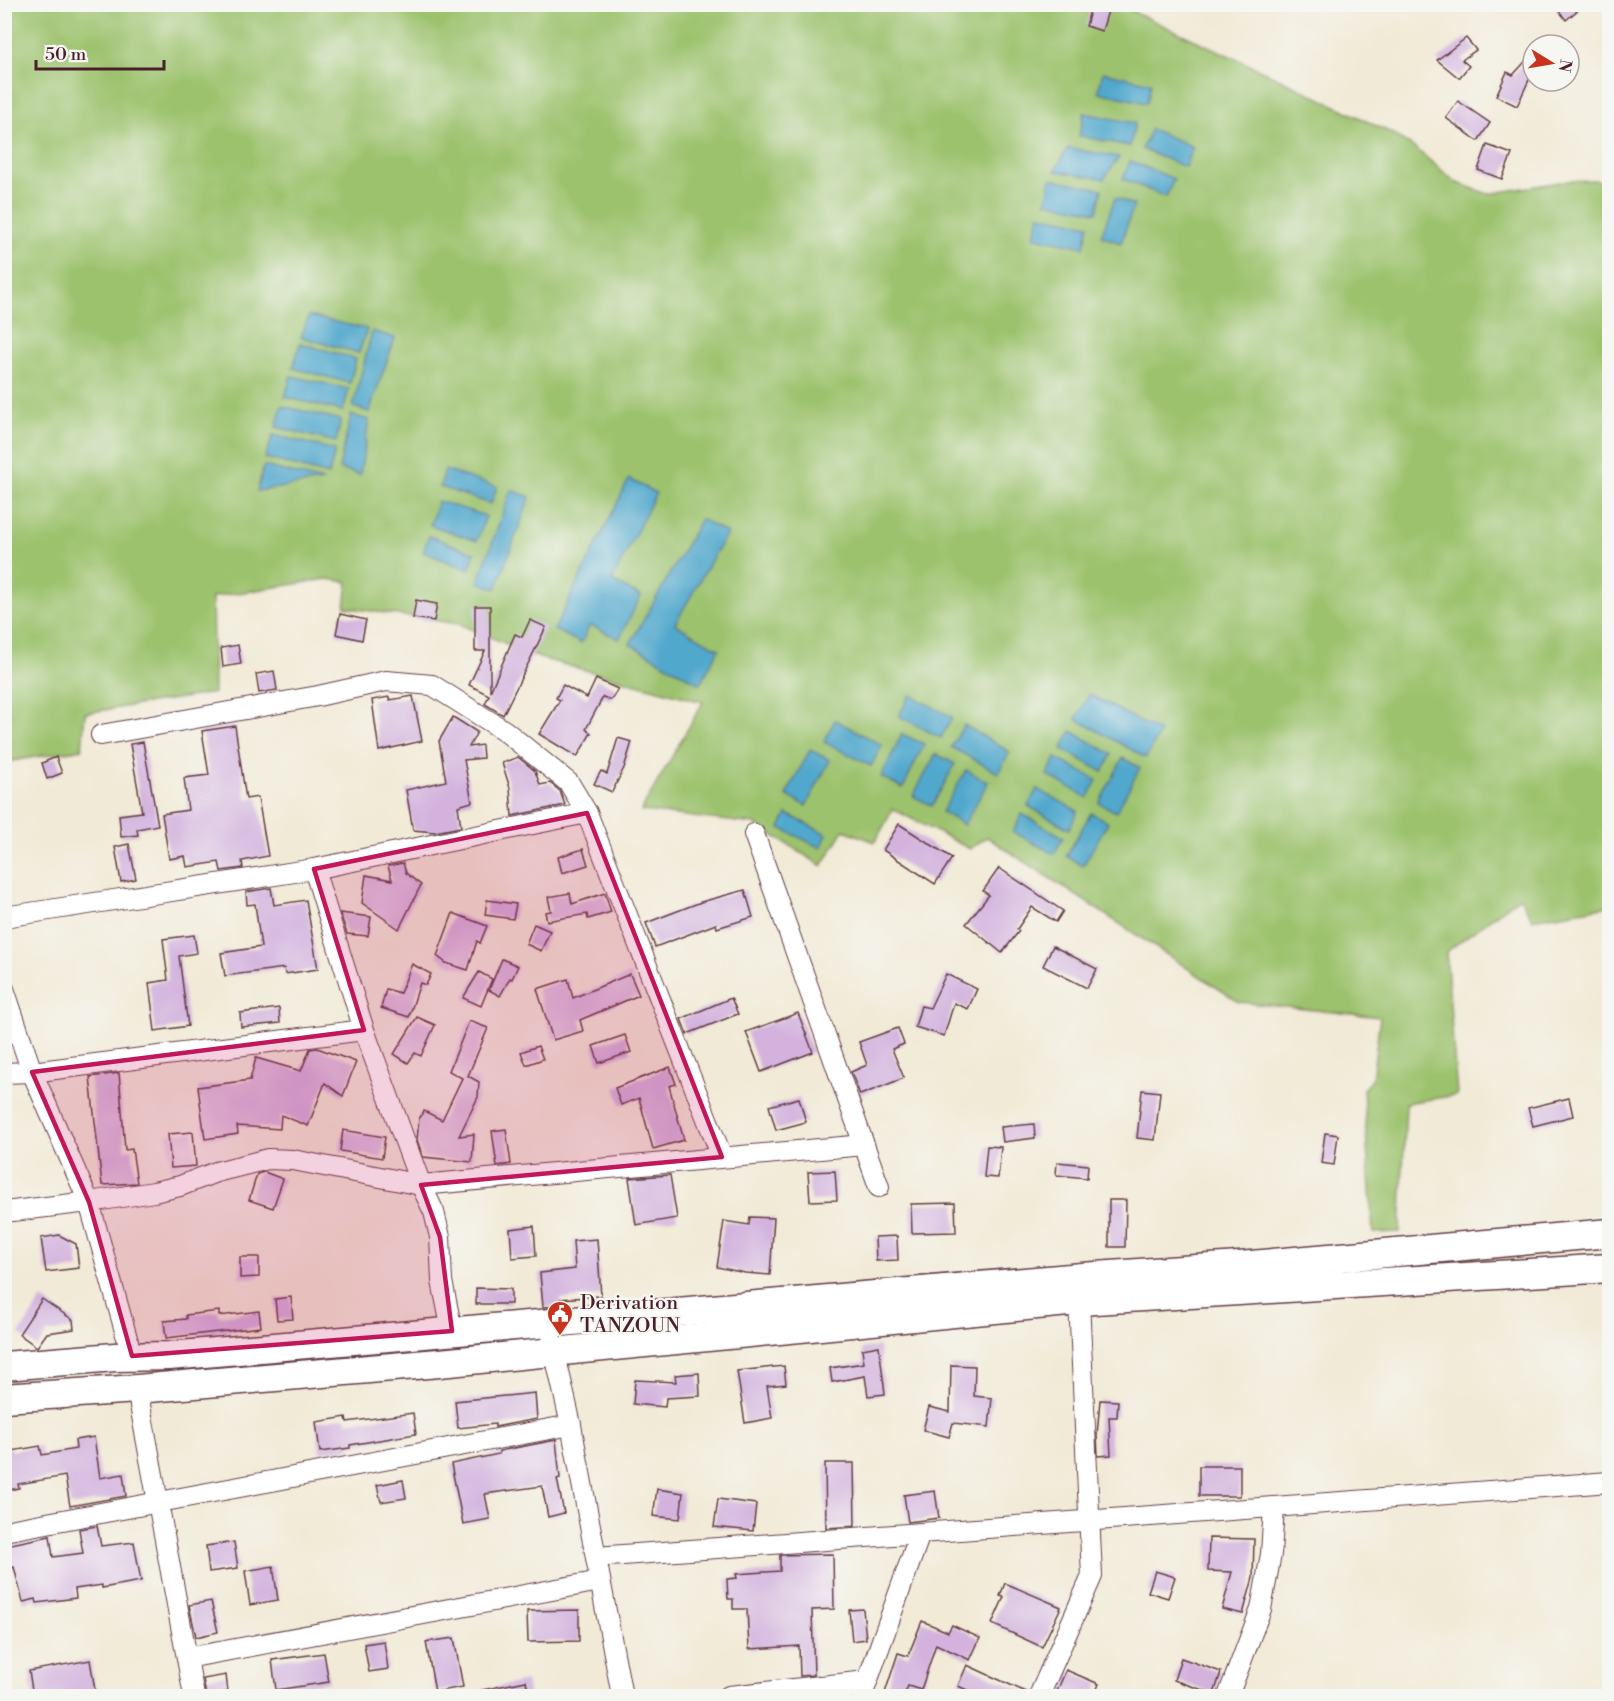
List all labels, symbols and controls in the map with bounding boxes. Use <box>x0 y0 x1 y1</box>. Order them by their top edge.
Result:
scale bar <box>36 33 164 71</box>
north arrow <box>1521 33 1581 93</box>
text: 50 m <box>45 43 87 66</box>
text: N <box>1554 58 1576 74</box>
place label: Derivation TANZOUN <box>580 1291 680 1339</box>
public building icon: Derivation TANZOUN <box>545 1299 575 1337</box>

